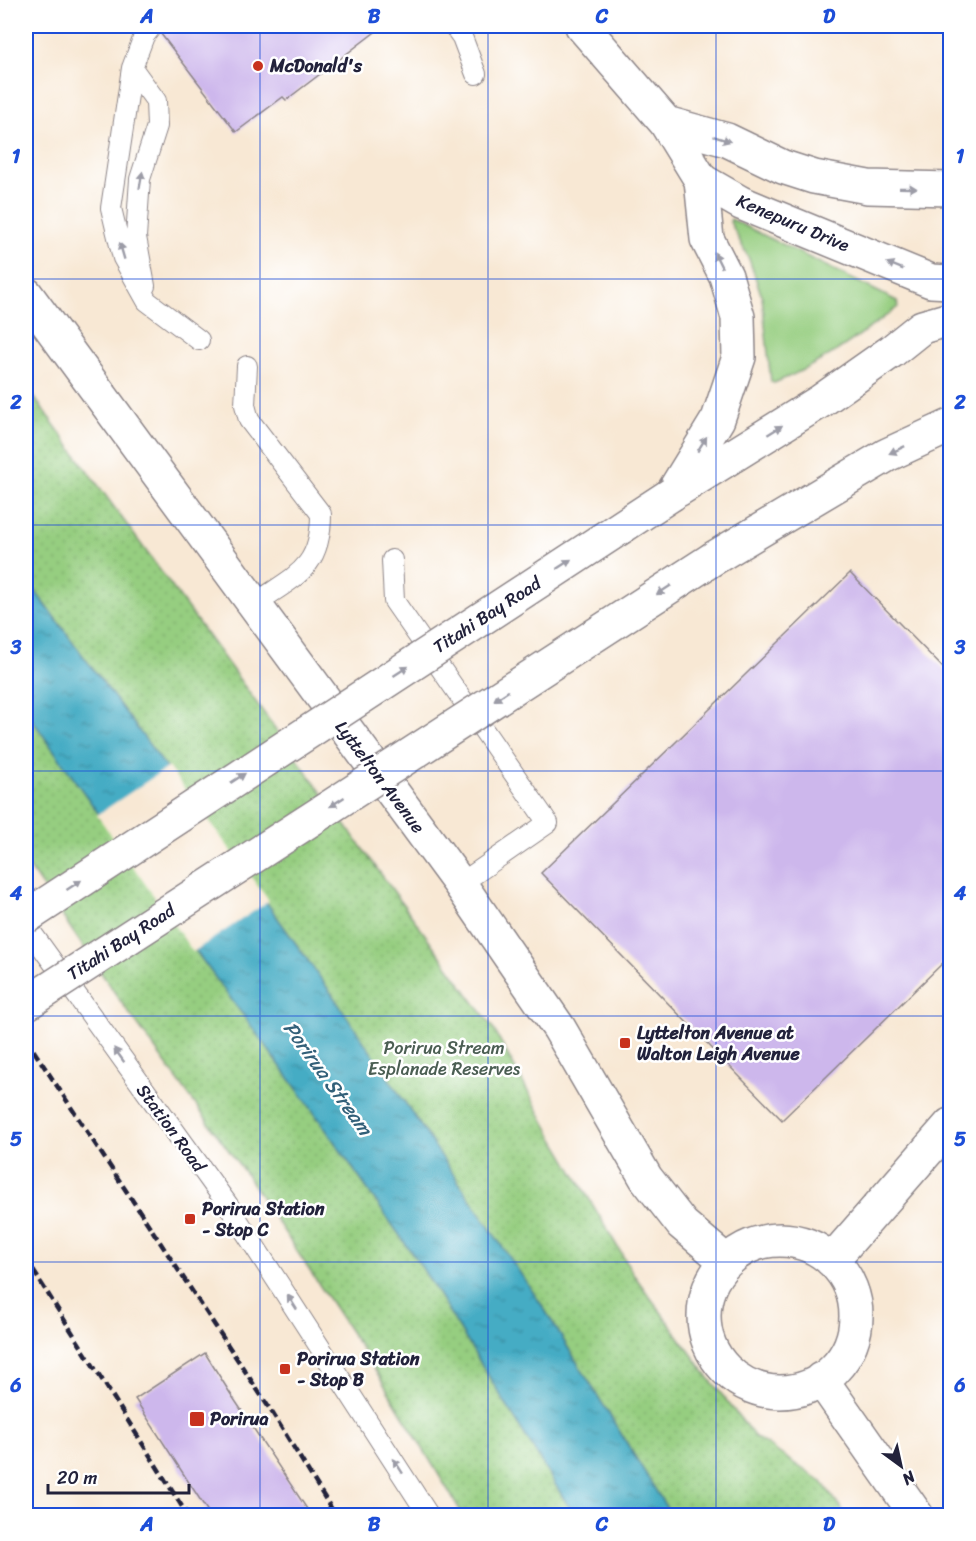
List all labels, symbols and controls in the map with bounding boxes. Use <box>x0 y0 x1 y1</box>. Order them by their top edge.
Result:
text: A <box>139 0 154 34</box>
text: B <box>368 0 381 34</box>
text: C <box>595 0 609 34</box>
text: D <box>823 0 836 34</box>
place label: McDonald's <box>269 50 363 82</box>
marker: McDonald's <box>251 59 265 73</box>
one-way arrow <box>713 135 731 144</box>
text: 1 <box>12 139 21 174</box>
text: 1 <box>956 139 965 174</box>
one-way arrow <box>137 171 146 190</box>
one-way arrow <box>899 183 918 193</box>
street label: Kenepuru Drive <box>731 185 855 261</box>
one-way arrow <box>117 241 126 259</box>
one-way arrow <box>713 252 723 269</box>
one-way arrow <box>886 261 904 270</box>
text: 2 <box>9 385 22 420</box>
text: 2 <box>953 385 966 420</box>
one-way arrow <box>767 424 783 435</box>
one-way arrow <box>697 436 708 452</box>
one-way arrow <box>889 446 906 455</box>
one-way arrow <box>556 559 572 570</box>
street label: Titahi Bay Road <box>426 567 549 662</box>
one-way arrow <box>657 584 673 596</box>
text: 3 <box>10 630 22 665</box>
text: 3 <box>954 630 966 665</box>
one-way arrow <box>392 665 408 677</box>
one-way arrow <box>493 690 509 701</box>
street label: Lyttelton Avenue <box>327 713 433 841</box>
one-way arrow <box>229 772 245 784</box>
one-way arrow <box>329 796 345 807</box>
text: 4 <box>9 876 23 911</box>
text: 4 <box>953 876 967 911</box>
one-way arrow <box>66 879 82 891</box>
street label: Titahi Bay Road <box>60 894 183 989</box>
water label: Porirua Stream <box>274 1014 382 1144</box>
place label: Lyttelton Avenue at Walton Leigh Avenue <box>637 1017 800 1070</box>
park label: Porirua Stream Esplanade Reserves <box>368 1032 521 1085</box>
marker: Lyttelton Avenue at Walton Leigh Avenue <box>618 1036 632 1050</box>
one-way arrow <box>113 1048 125 1064</box>
street label: Station Road <box>128 1077 215 1180</box>
text: 5 <box>10 1122 22 1157</box>
text: 5 <box>954 1122 966 1157</box>
place label: Porirua Station - Stop C <box>202 1193 325 1246</box>
marker: Porirua Station - Stop C <box>183 1212 197 1226</box>
one-way arrow <box>286 1295 298 1311</box>
place label: Porirua Station - Stop B <box>297 1343 420 1396</box>
marker: Porirua Station - Stop B <box>278 1362 292 1376</box>
text: 6 <box>9 1368 22 1403</box>
text: 6 <box>953 1368 966 1403</box>
place label: Porirua <box>210 1403 268 1435</box>
marker: Porirua <box>188 1410 206 1428</box>
north arrow <box>871 1436 931 1496</box>
scale bar <box>48 1457 189 1495</box>
one-way arrow <box>392 1458 403 1474</box>
text: 20 m <box>57 1462 97 1494</box>
text: N <box>896 1462 922 1494</box>
text: A <box>139 1507 154 1541</box>
text: B <box>368 1507 381 1541</box>
text: C <box>595 1507 609 1541</box>
text: D <box>823 1507 836 1541</box>

